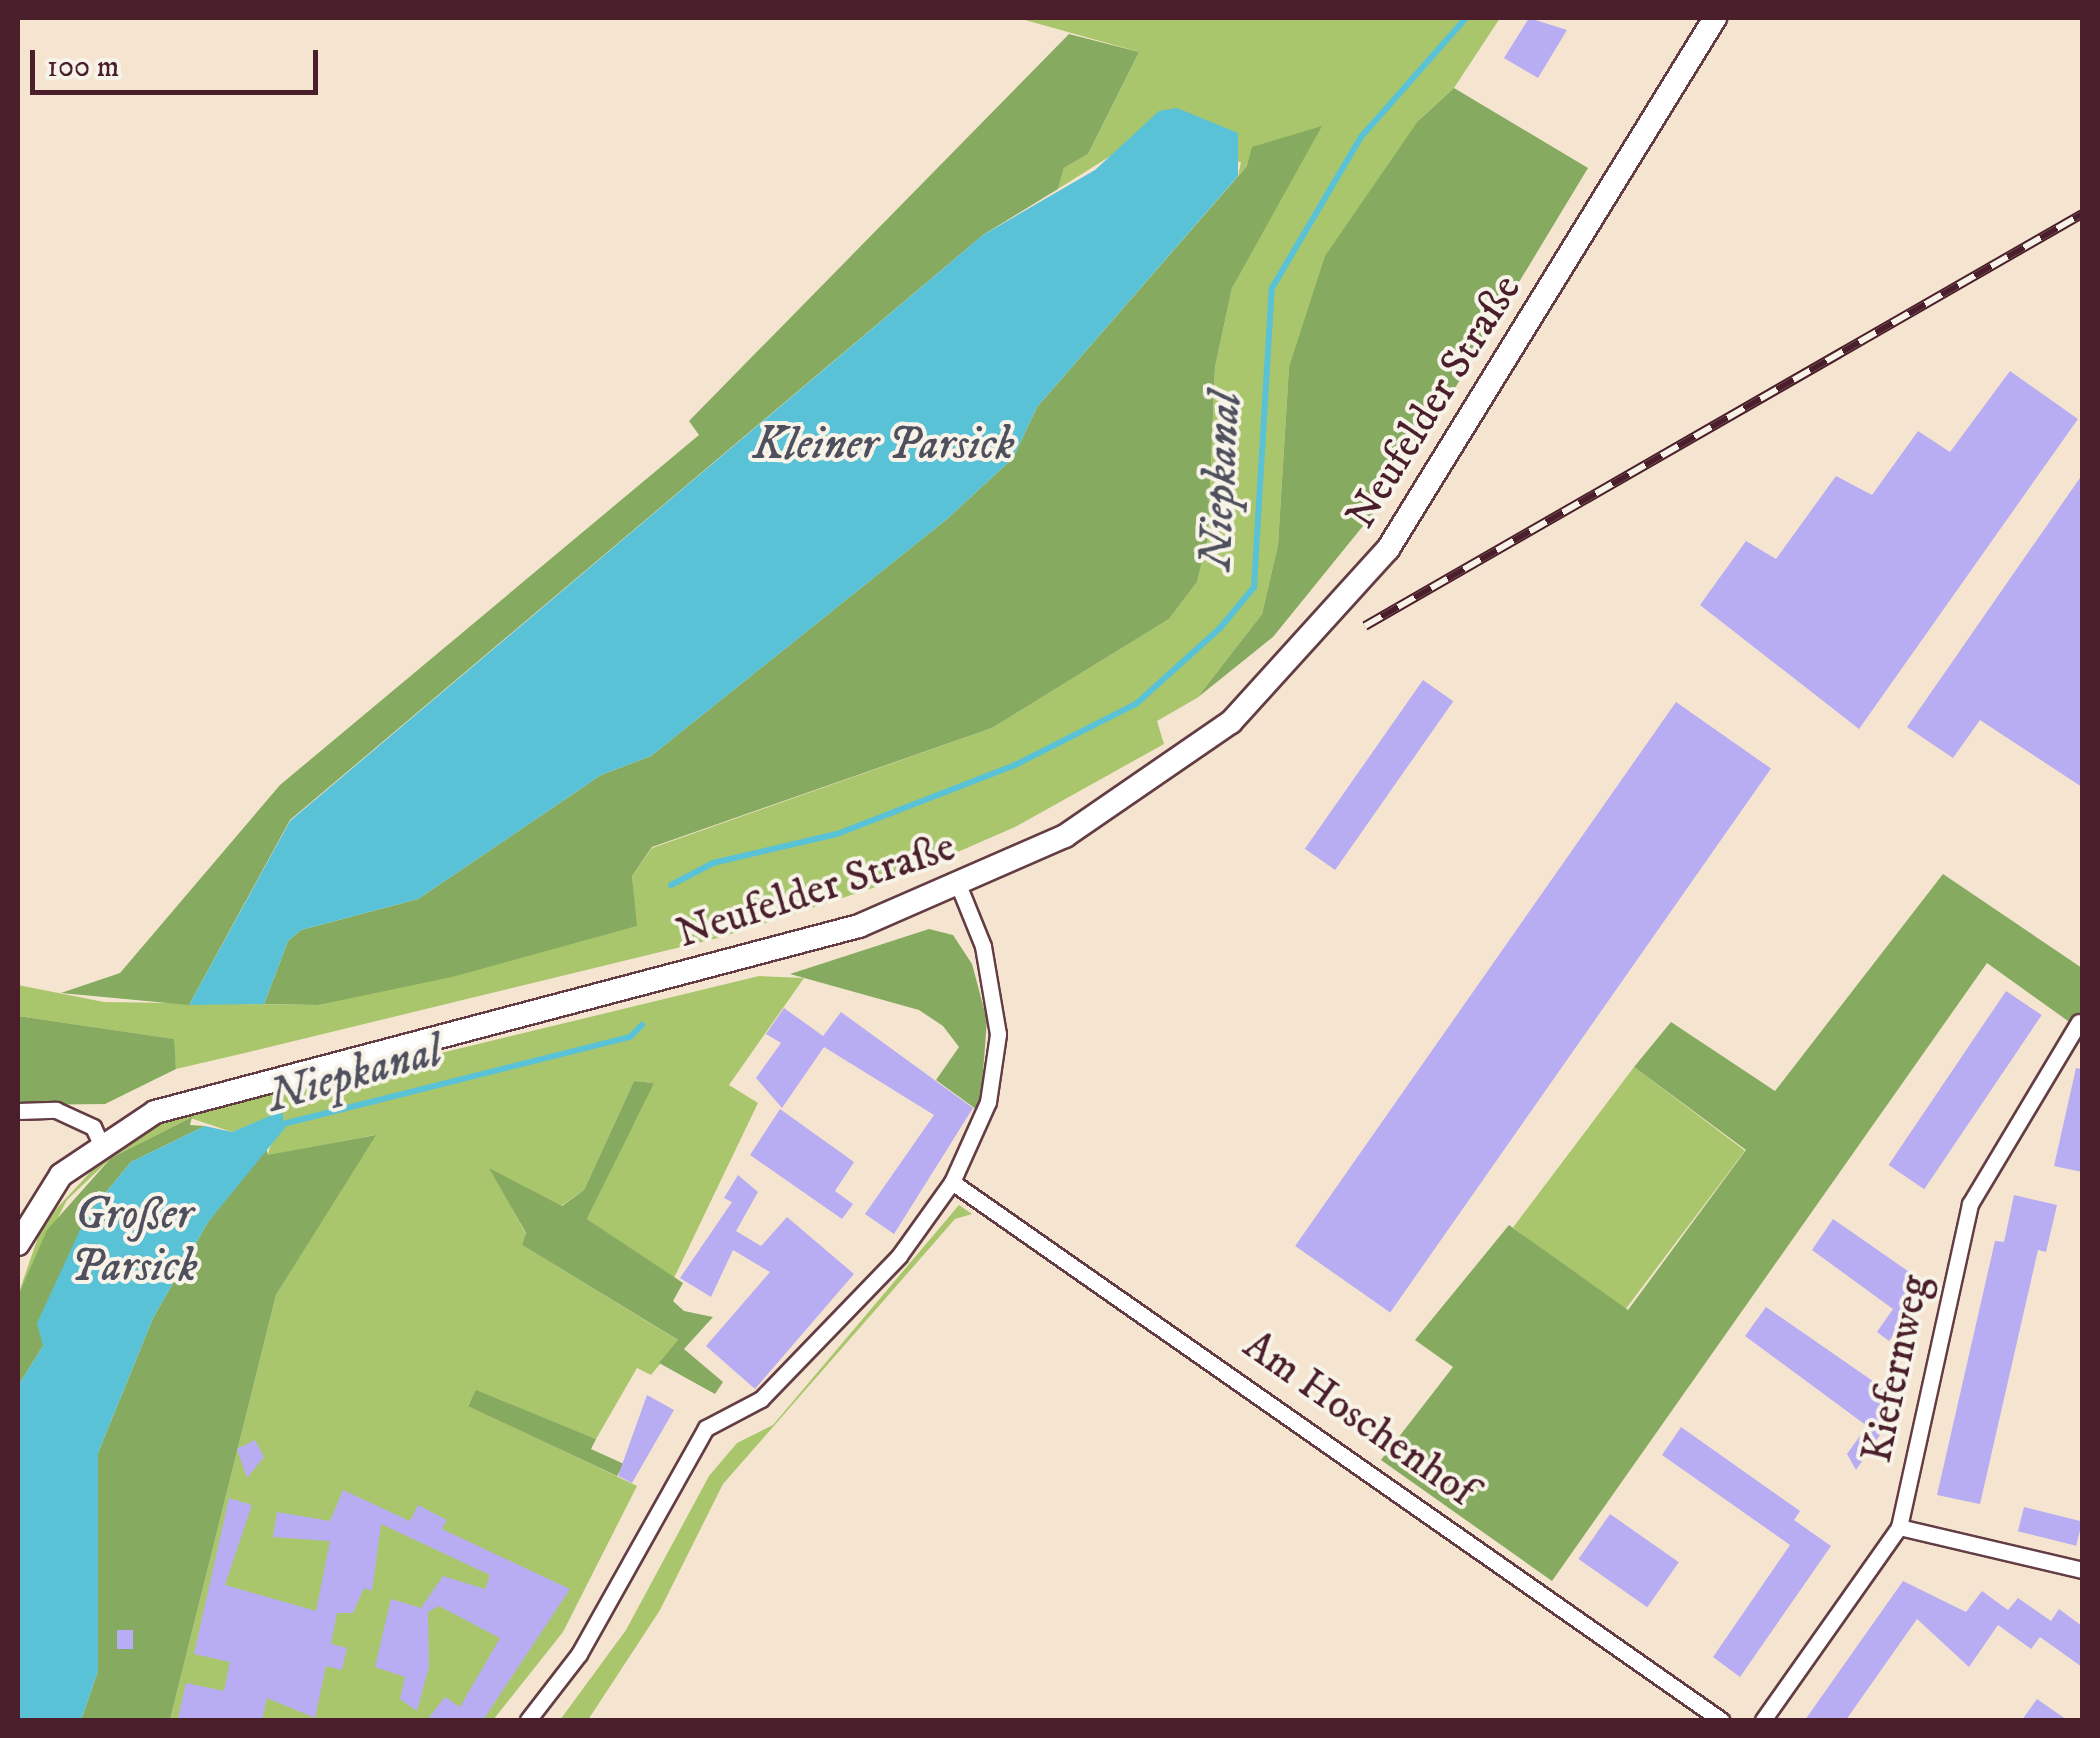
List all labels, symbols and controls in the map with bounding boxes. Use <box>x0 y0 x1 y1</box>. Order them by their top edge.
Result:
scale bar <box>35 30 322 92</box>
text: 100 m <box>47 49 119 86</box>
street label: Neufelder Straße <box>1336 266 1532 538</box>
water label: Niepkanal <box>1190 391 1254 571</box>
water label: Kleiner Parsick <box>753 419 1015 473</box>
street label: Neufelder Straße <box>671 822 961 960</box>
water label: Niepkanal <box>262 1024 448 1126</box>
water label: Großer Parsick <box>71 1189 197 1295</box>
street label: Kiefernweg <box>1853 1271 1941 1467</box>
street label: Am Hoschenhof <box>1233 1321 1485 1517</box>

